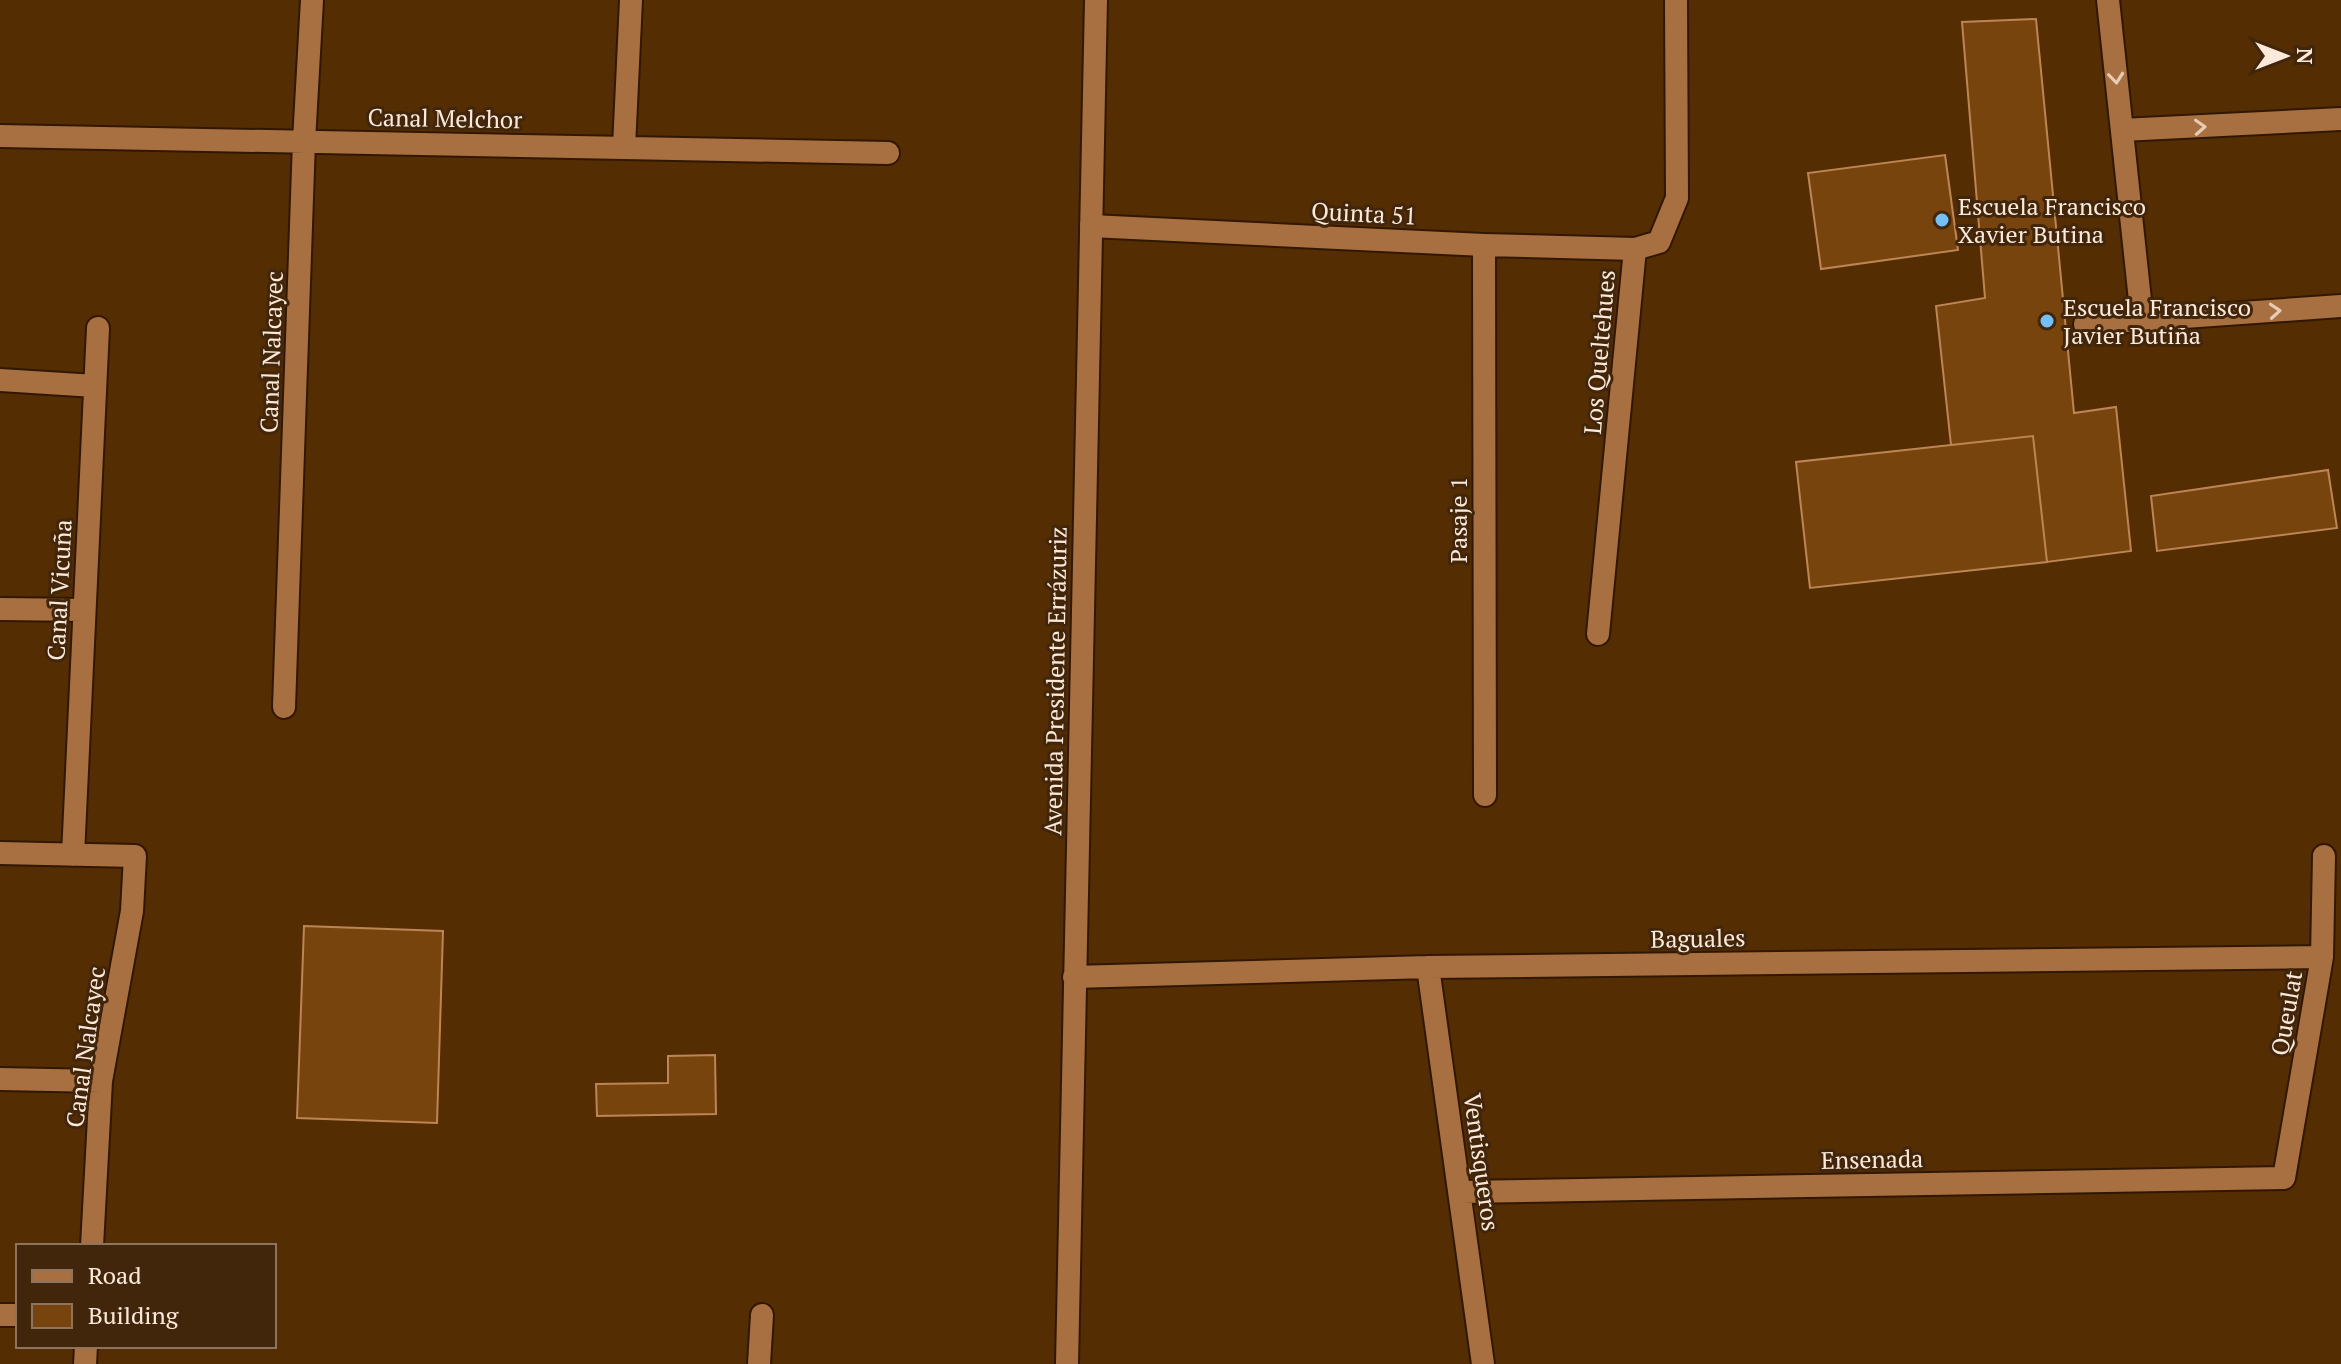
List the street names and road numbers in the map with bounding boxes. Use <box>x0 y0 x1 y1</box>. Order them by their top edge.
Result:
street label: Canal Melchor <box>367 101 523 135</box>
street label: Quinta 51 <box>1311 194 1417 232</box>
street label: Los Queltehues <box>1576 269 1622 435</box>
street label: Canal Nalcayec <box>252 270 290 434</box>
street label: Pasaje 1 <box>1442 477 1474 563</box>
street label: Canal Vicuña <box>39 519 79 661</box>
street label: Avenida Presidente Errázuriz <box>1036 526 1074 836</box>
street label: Baguales <box>1650 921 1746 955</box>
street label: Canal Nalcayec <box>58 964 112 1130</box>
street label: Queulat <box>2263 968 2309 1058</box>
street label: Ventisqueros <box>1456 1091 1508 1233</box>
street label: Ensenada <box>1820 1142 1924 1176</box>

